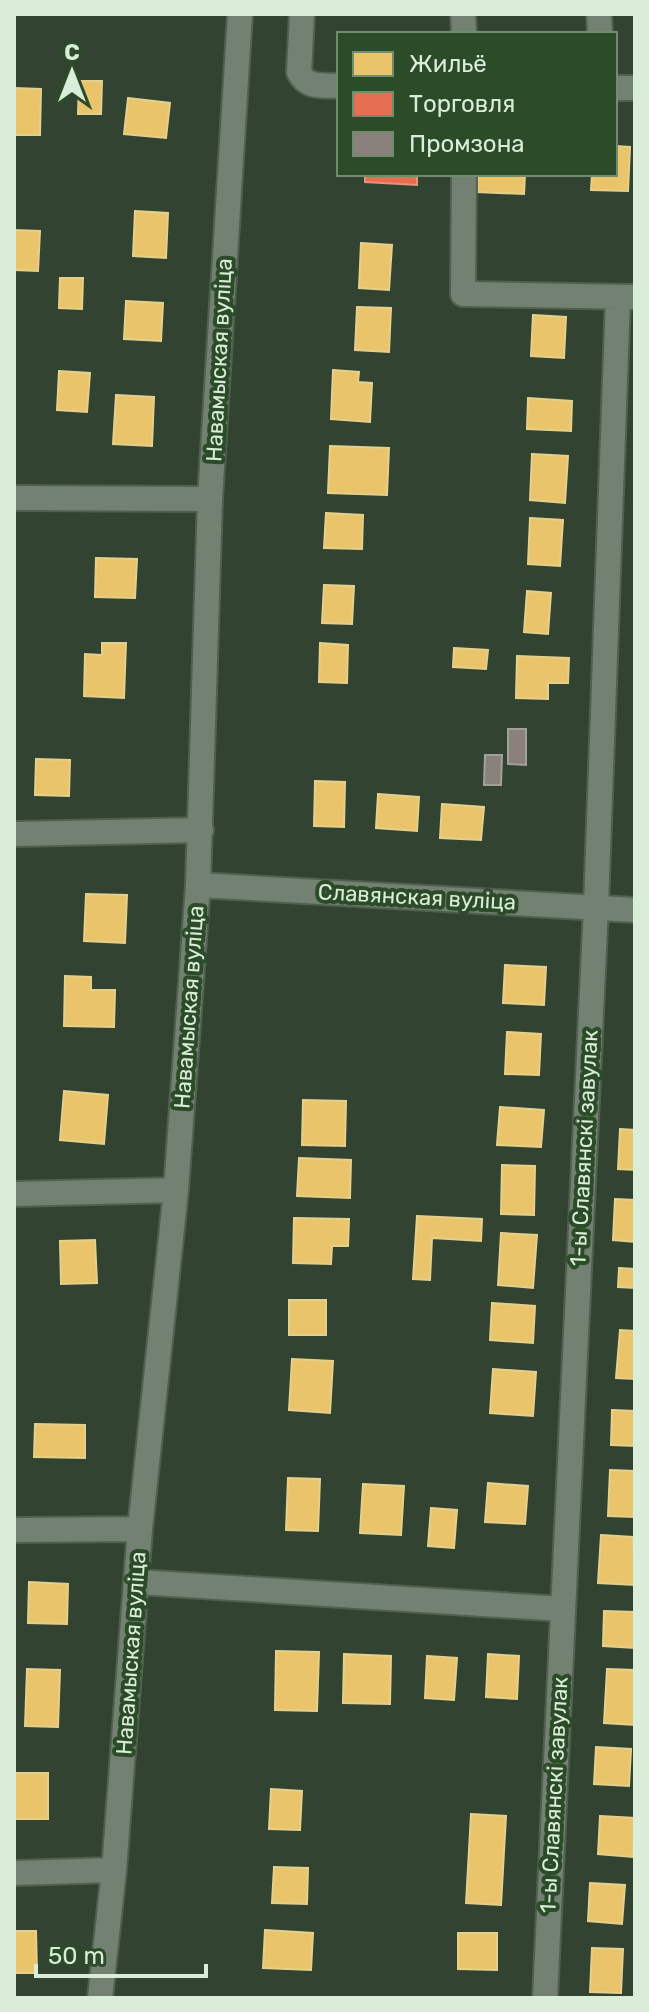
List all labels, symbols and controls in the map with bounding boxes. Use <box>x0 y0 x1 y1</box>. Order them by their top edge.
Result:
north arrow <box>32 32 112 112</box>
legend <box>337 32 617 176</box>
text: С <box>64 39 80 66</box>
text: Жильё <box>409 50 487 78</box>
text: Торговля <box>409 90 515 118</box>
text: Промзона <box>409 130 525 158</box>
street label: Навамыская вуліца <box>200 257 238 463</box>
street label: Славянская вуліца <box>317 878 517 916</box>
street label: Навамыская вуліца <box>168 904 210 1110</box>
street label: 1-ы Славянскі завулак <box>564 1029 604 1267</box>
street label: Навамыская вуліца <box>110 1550 152 1756</box>
street label: 1-ы Славянскі завулак <box>534 1676 574 1914</box>
scale bar <box>36 1928 206 1978</box>
text: 50 m <box>48 1942 105 1970</box>

